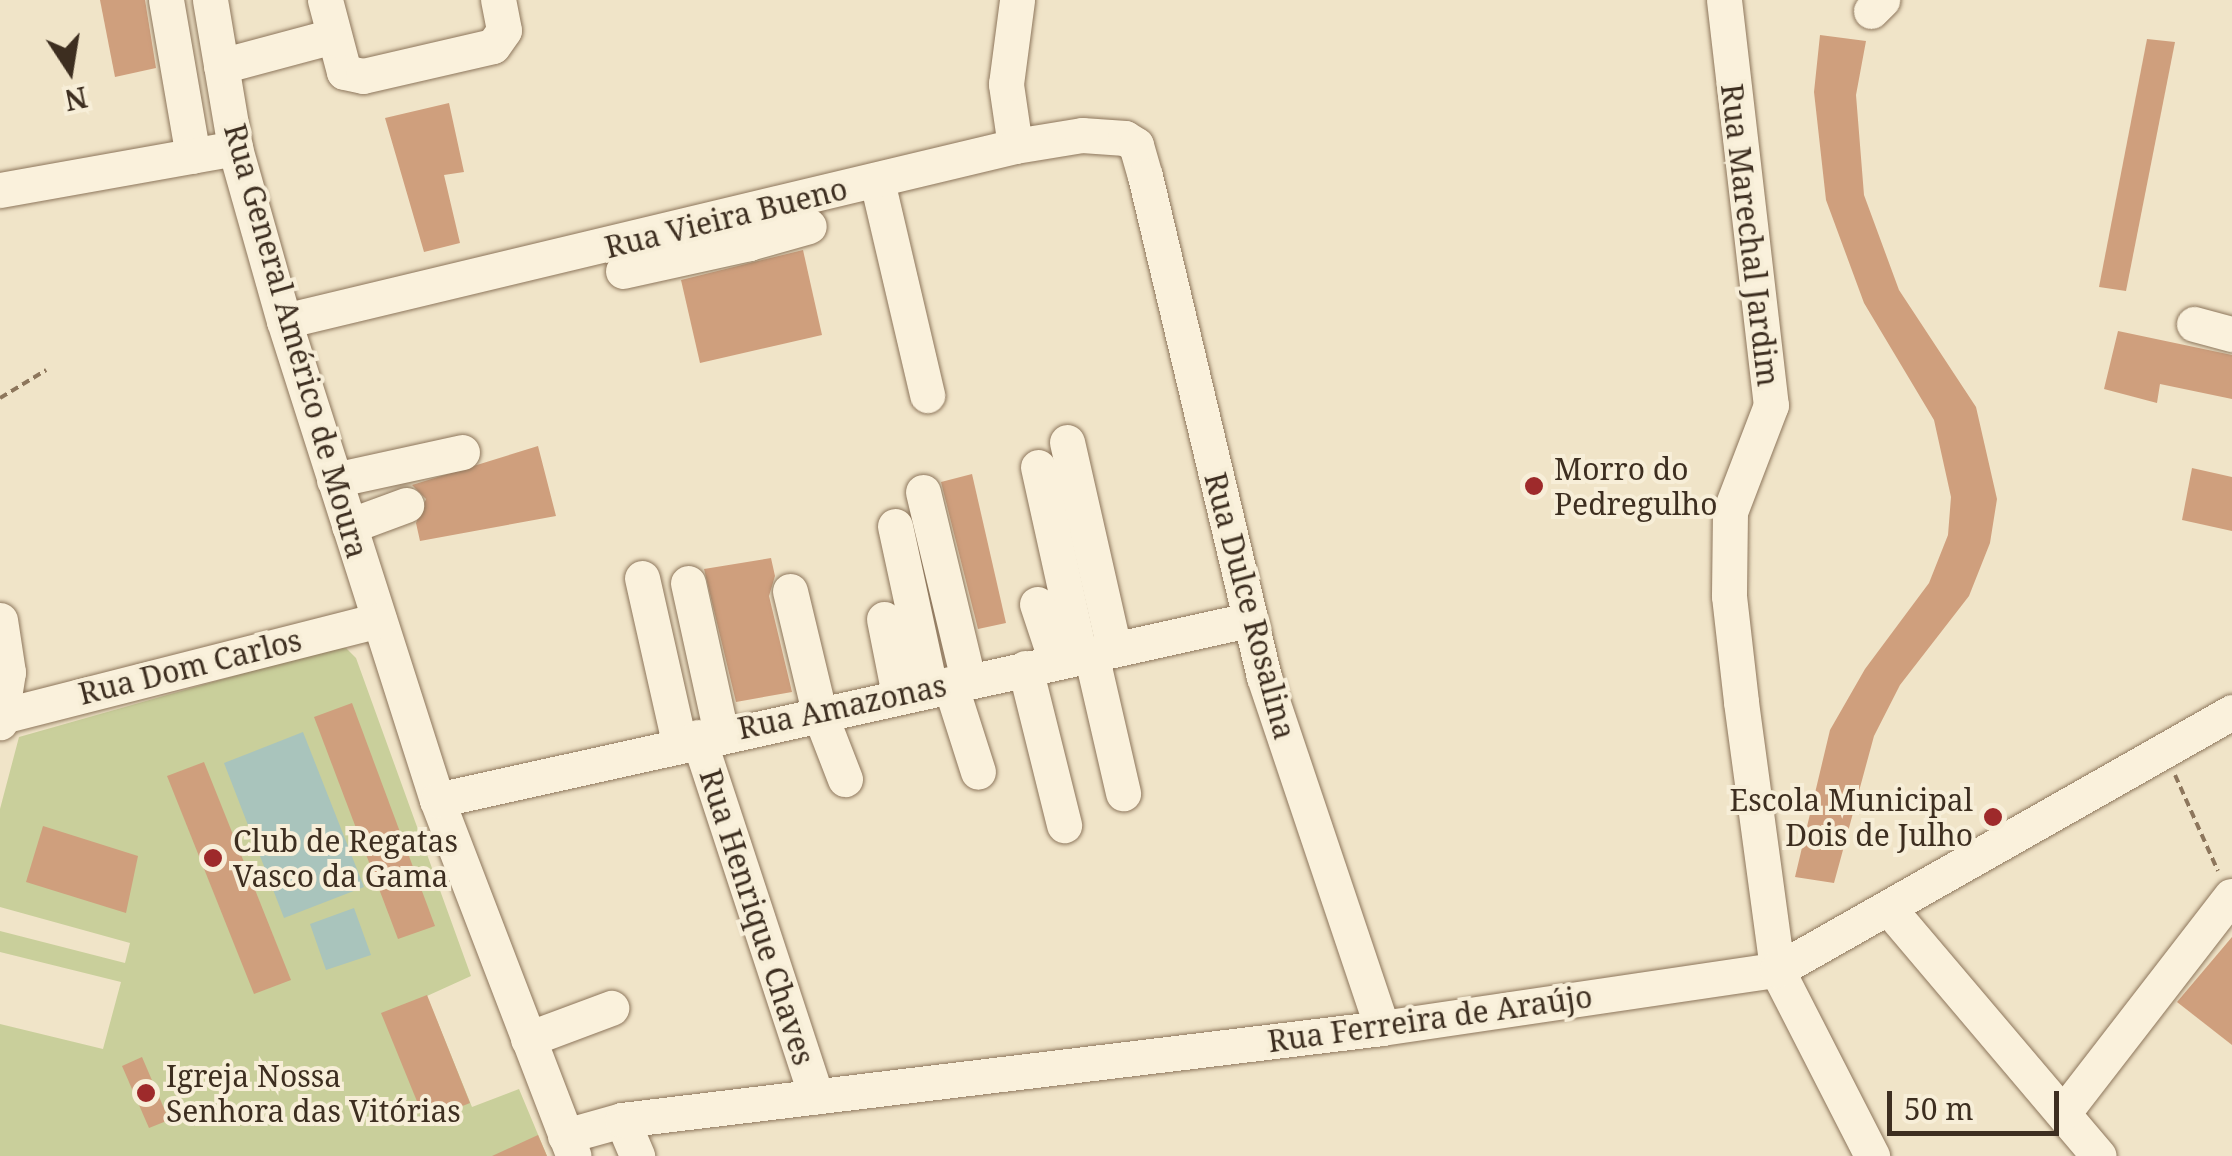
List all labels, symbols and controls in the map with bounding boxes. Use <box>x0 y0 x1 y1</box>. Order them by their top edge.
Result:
north arrow <box>20 20 120 120</box>
text: N <box>61 78 91 120</box>
street label: Rua Marechal Jardim <box>1714 82 1786 388</box>
street label: Rua General Américo de Moura <box>217 120 375 562</box>
street label: Rua Vieira Bueno <box>601 170 851 266</box>
place label: Morro do Pedregulho <box>1554 451 1718 522</box>
street label: Rua Dulce Rosalina <box>1197 469 1303 743</box>
marker: Morro do Pedregulho <box>1523 475 1545 497</box>
street label: Rua Dom Carlos <box>75 622 305 712</box>
street label: Rua Amazonas <box>734 667 950 747</box>
street label: Rua Henrique Chaves <box>692 765 822 1069</box>
place label: Escola Municipal Dois de Julho <box>1730 782 1973 852</box>
marker: Escola Municipal Dois de Julho <box>1982 806 2004 828</box>
place label: Club de Regatas Vasco da Gama <box>233 823 458 894</box>
marker: Club de Regatas Vasco da Gama <box>202 847 224 869</box>
street label: Rua Ferreira de Araújo <box>1265 978 1595 1060</box>
place label: Igreja Nossa Senhora das Vitórias <box>166 1058 461 1128</box>
scale bar <box>1892 1071 2064 1133</box>
marker: Igreja Nossa Senhora das Vitórias <box>135 1082 157 1104</box>
text: 50 m <box>1904 1088 1974 1129</box>

